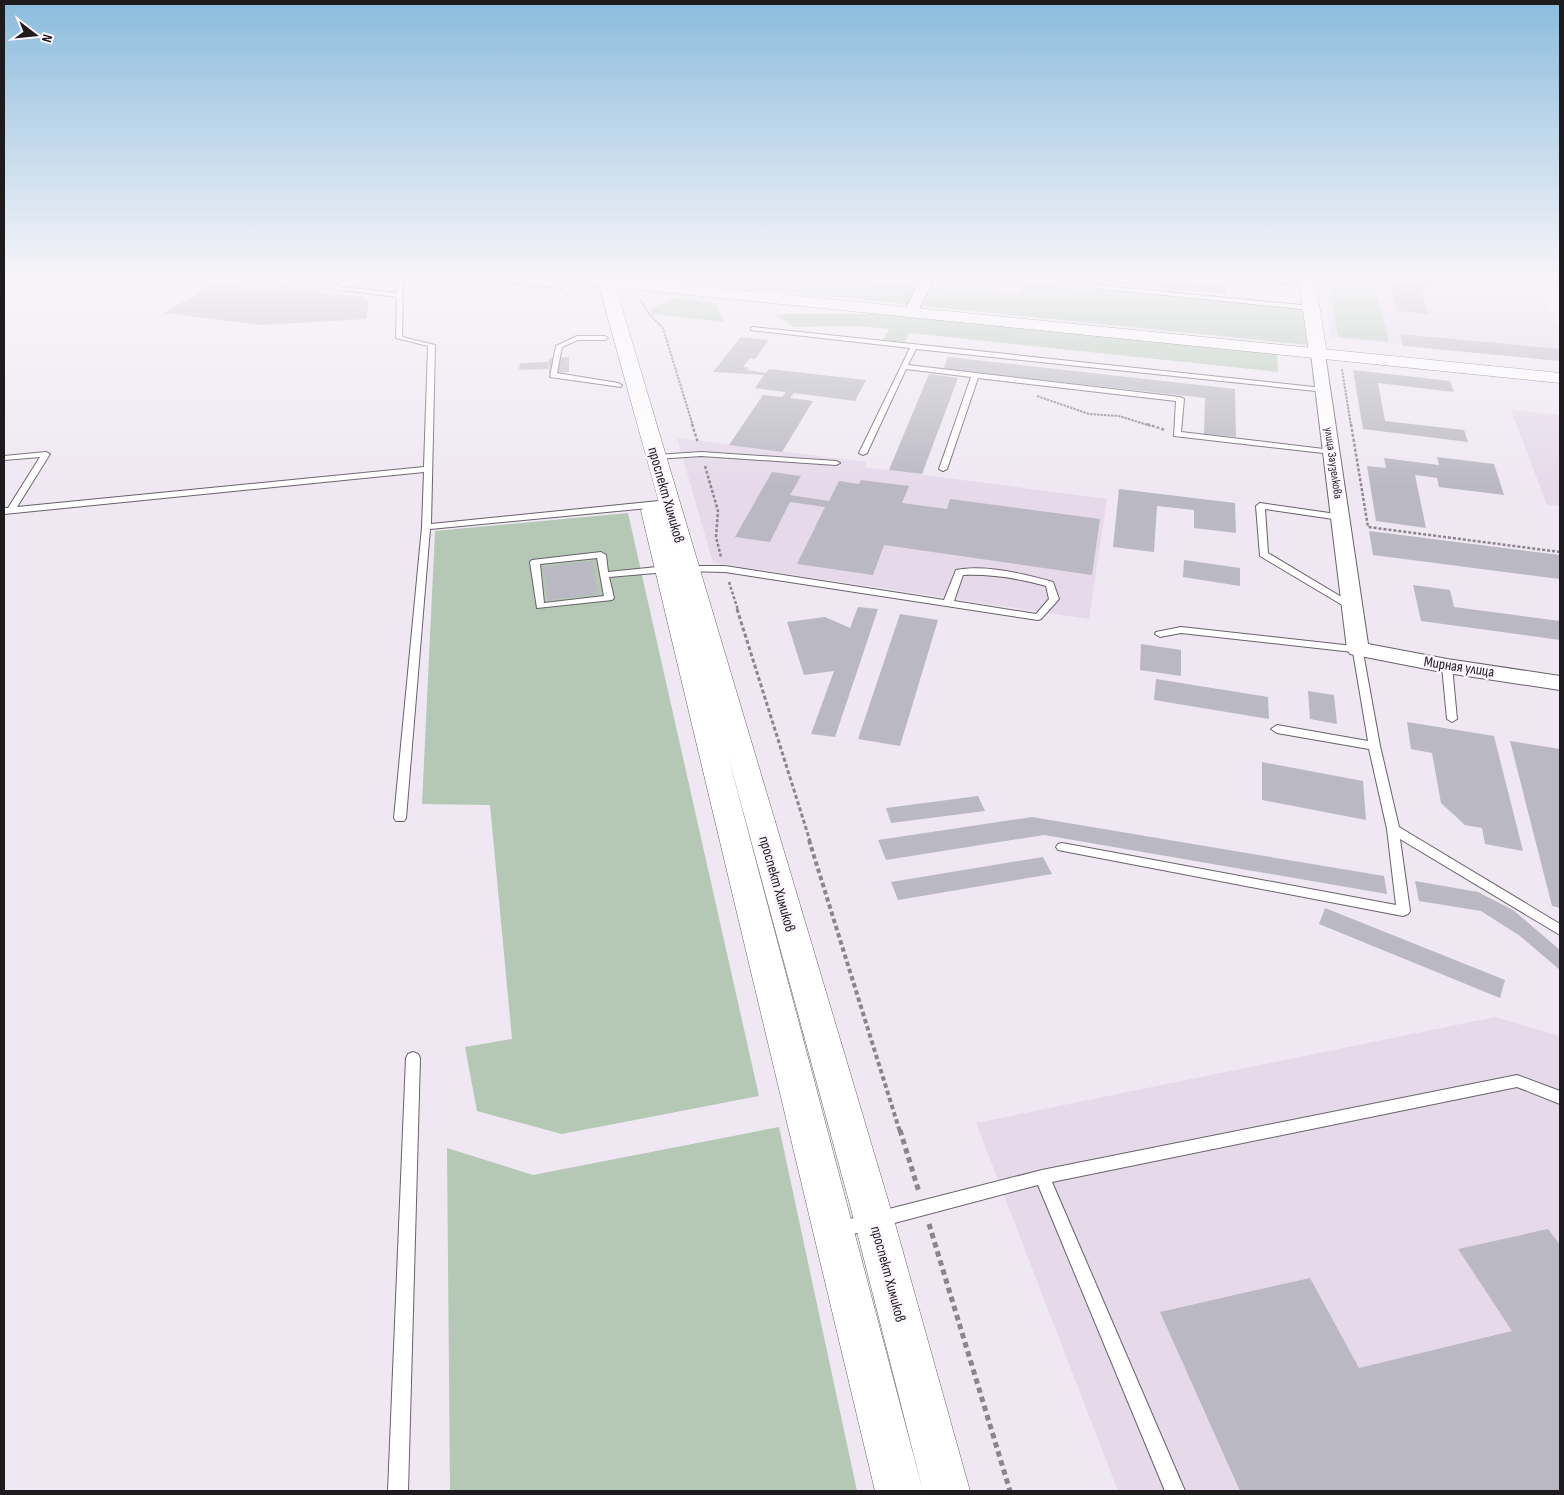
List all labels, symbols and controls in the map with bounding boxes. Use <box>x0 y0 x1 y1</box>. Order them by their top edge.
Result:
north arrow <box>10 10 60 60</box>
text: N <box>38 33 56 44</box>
street label: улица Заузелкова <box>1321 426 1345 500</box>
street label: проспект Химиков <box>643 445 689 545</box>
street label: Мирная улица <box>1422 652 1496 682</box>
street label: проспект Химиков <box>754 834 800 934</box>
street label: проспект Химиков <box>866 1224 910 1324</box>

